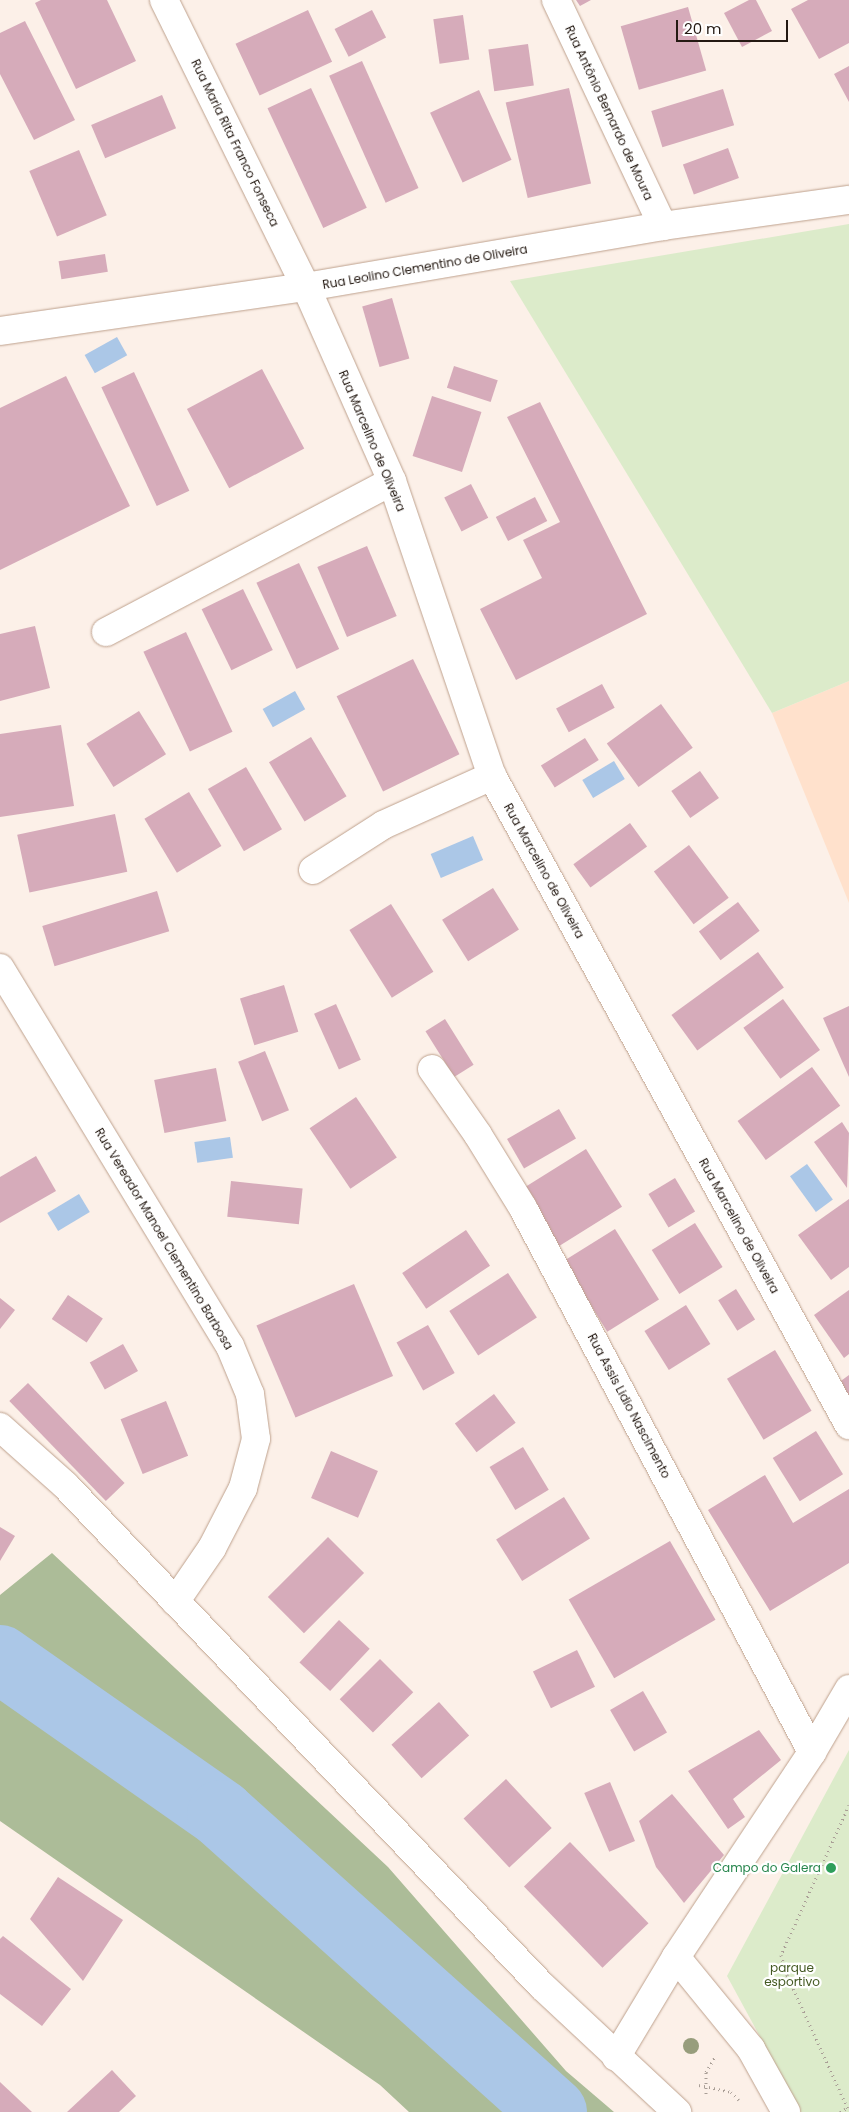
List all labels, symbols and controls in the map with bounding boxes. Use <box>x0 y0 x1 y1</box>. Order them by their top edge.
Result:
scale bar <box>679 10 792 42</box>
text: 20 m <box>684 18 722 39</box>
street label: Rua Antônio Bernardo de Moura <box>562 23 656 203</box>
street label: Rua Maria Rita Franco Fonseca <box>188 57 282 229</box>
street label: Rua Leolino Clementino de Oliveira <box>321 242 529 292</box>
street label: Rua Marcelino de Oliveira <box>336 368 408 514</box>
street label: Rua Marcelino de Oliveira <box>501 801 587 941</box>
street label: Rua Vereador Manoel Clementino Barbosa <box>92 1126 236 1352</box>
street label: Rua Marcelino de Oliveira <box>696 1156 782 1296</box>
street label: Rua Assis Lidio Nascimento <box>585 1331 673 1481</box>
place label: Campo do Galera <box>713 1861 821 1875</box>
marker: Campo do Galera <box>825 1862 837 1874</box>
park label: parque esportivo <box>764 1961 820 1989</box>

